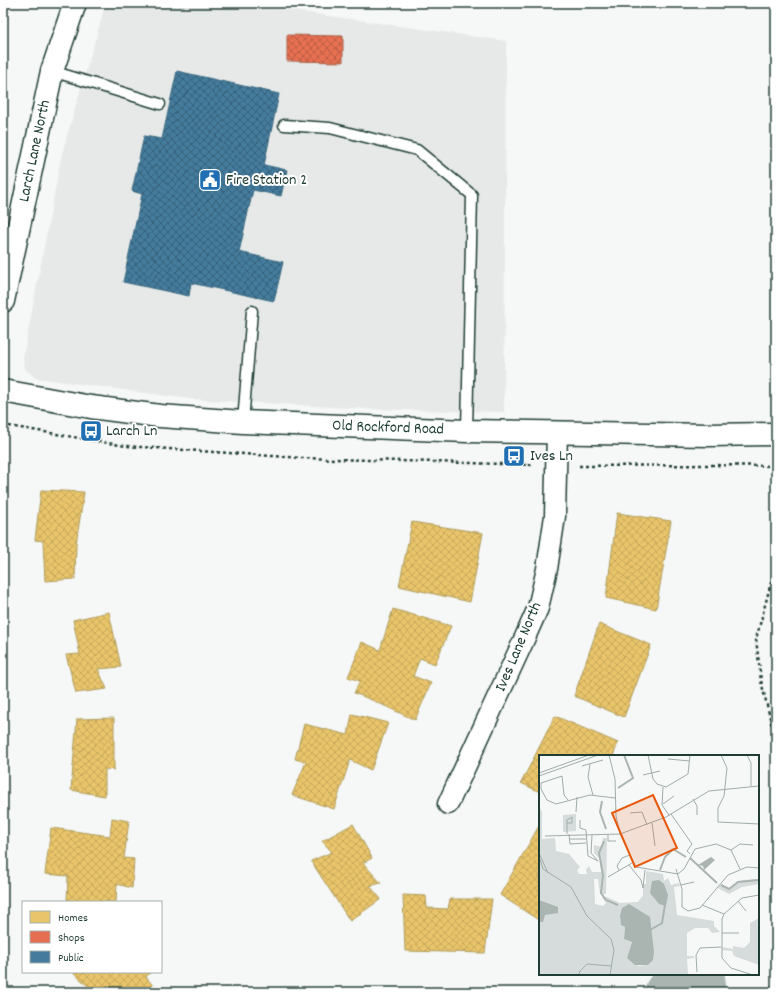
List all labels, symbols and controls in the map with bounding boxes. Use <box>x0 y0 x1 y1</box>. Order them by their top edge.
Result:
street label: Larch Lane North <box>13 98 57 204</box>
public building icon: Fire Station 2 <box>197 167 223 193</box>
place label: Fire Station 2 <box>226 169 307 192</box>
street label: Old Rockford Road <box>332 415 444 441</box>
bus stop icon: Larch Ln <box>78 418 104 444</box>
place label: Larch Ln <box>106 420 157 443</box>
bus stop icon: Ives Ln <box>501 443 527 469</box>
place label: Ives Ln <box>530 445 573 468</box>
street label: Ives Lane North <box>490 599 548 695</box>
inset map <box>539 755 759 975</box>
legend <box>22 901 162 973</box>
text: Homes <box>58 910 88 927</box>
text: Shops <box>58 930 85 947</box>
text: Public <box>58 950 84 967</box>

